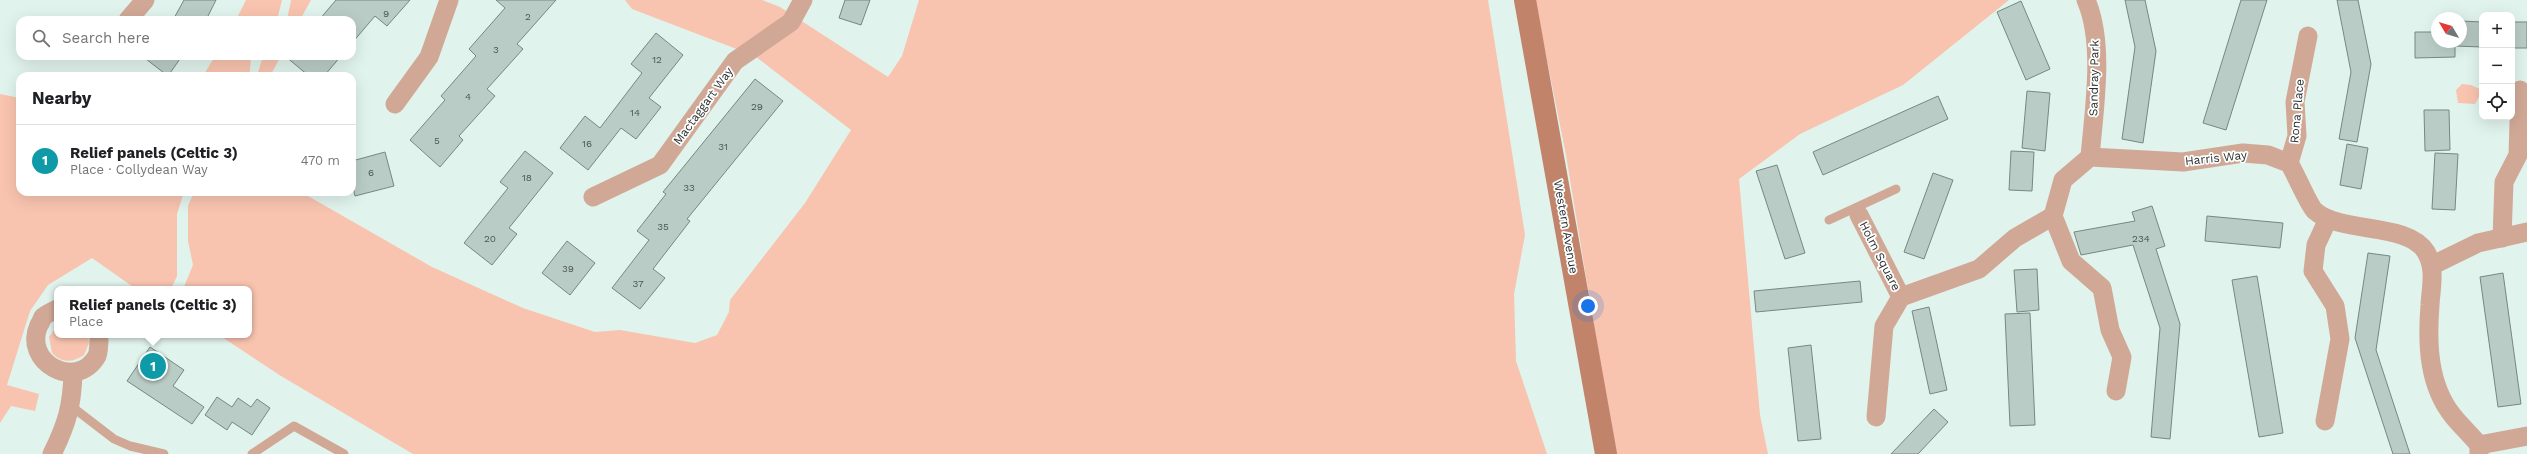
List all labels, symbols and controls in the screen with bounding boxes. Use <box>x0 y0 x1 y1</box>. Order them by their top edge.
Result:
house number: 9 <box>383 8 389 19</box>
house number: 2 <box>525 11 531 22</box>
north arrow <box>2431 12 2467 48</box>
map controls <box>2479 12 2515 120</box>
button: + <box>2479 12 2515 48</box>
search box <box>16 16 356 60</box>
icon: search <box>30 27 52 49</box>
text: Search here <box>62 29 150 47</box>
street label: Sandray Park <box>2086 40 2102 116</box>
house number: 3 <box>493 44 499 55</box>
button: − <box>2479 48 2515 84</box>
house number: 12 <box>652 54 662 65</box>
street label: Mactaggart Way <box>670 64 736 147</box>
street label: Rona Place <box>2287 78 2307 144</box>
button: locate <box>2479 84 2515 120</box>
text: Nearby <box>32 88 91 108</box>
house number: 4 <box>465 91 471 102</box>
house number: 29 <box>751 101 763 112</box>
house number: 14 <box>630 107 640 118</box>
house number: 5 <box>434 135 440 146</box>
house number: 16 <box>582 138 592 149</box>
house number: 31 <box>718 141 728 152</box>
text: Relief panels (Celtic 3) <box>70 144 238 162</box>
street label: Harris Way <box>2184 148 2249 168</box>
text: 1 <box>42 153 48 168</box>
text: 470 m <box>301 153 340 168</box>
text: Place · Collydean Way <box>70 162 208 177</box>
house number: 6 <box>368 167 374 178</box>
house number: 18 <box>522 172 532 183</box>
street label: Western Avenue <box>1551 179 1581 275</box>
house number: 33 <box>683 182 695 193</box>
street label: Holm Square <box>1856 219 1904 293</box>
house number: 35 <box>657 221 669 232</box>
house number: 20 <box>484 233 496 244</box>
house number: 234 <box>2132 233 2150 244</box>
house number: 39 <box>562 263 574 274</box>
house number: 37 <box>632 278 644 289</box>
popup <box>54 286 252 338</box>
text: Relief panels (Celtic 3) <box>69 296 237 314</box>
your location <box>1578 296 1598 316</box>
text: Place <box>69 314 103 329</box>
pin: 1 <box>140 351 166 381</box>

